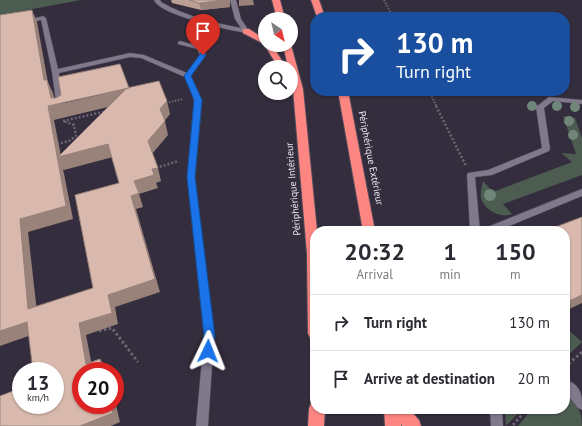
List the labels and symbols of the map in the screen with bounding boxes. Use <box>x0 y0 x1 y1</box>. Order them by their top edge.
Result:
north arrow <box>258 12 298 52</box>
pin <box>186 14 220 55</box>
street label: Périphérique Extérieur <box>355 110 387 207</box>
street label: Périphérique Intérieur <box>282 141 304 236</box>
position arrow <box>187 330 229 372</box>
speed limit sign: 20 <box>72 362 124 414</box>

